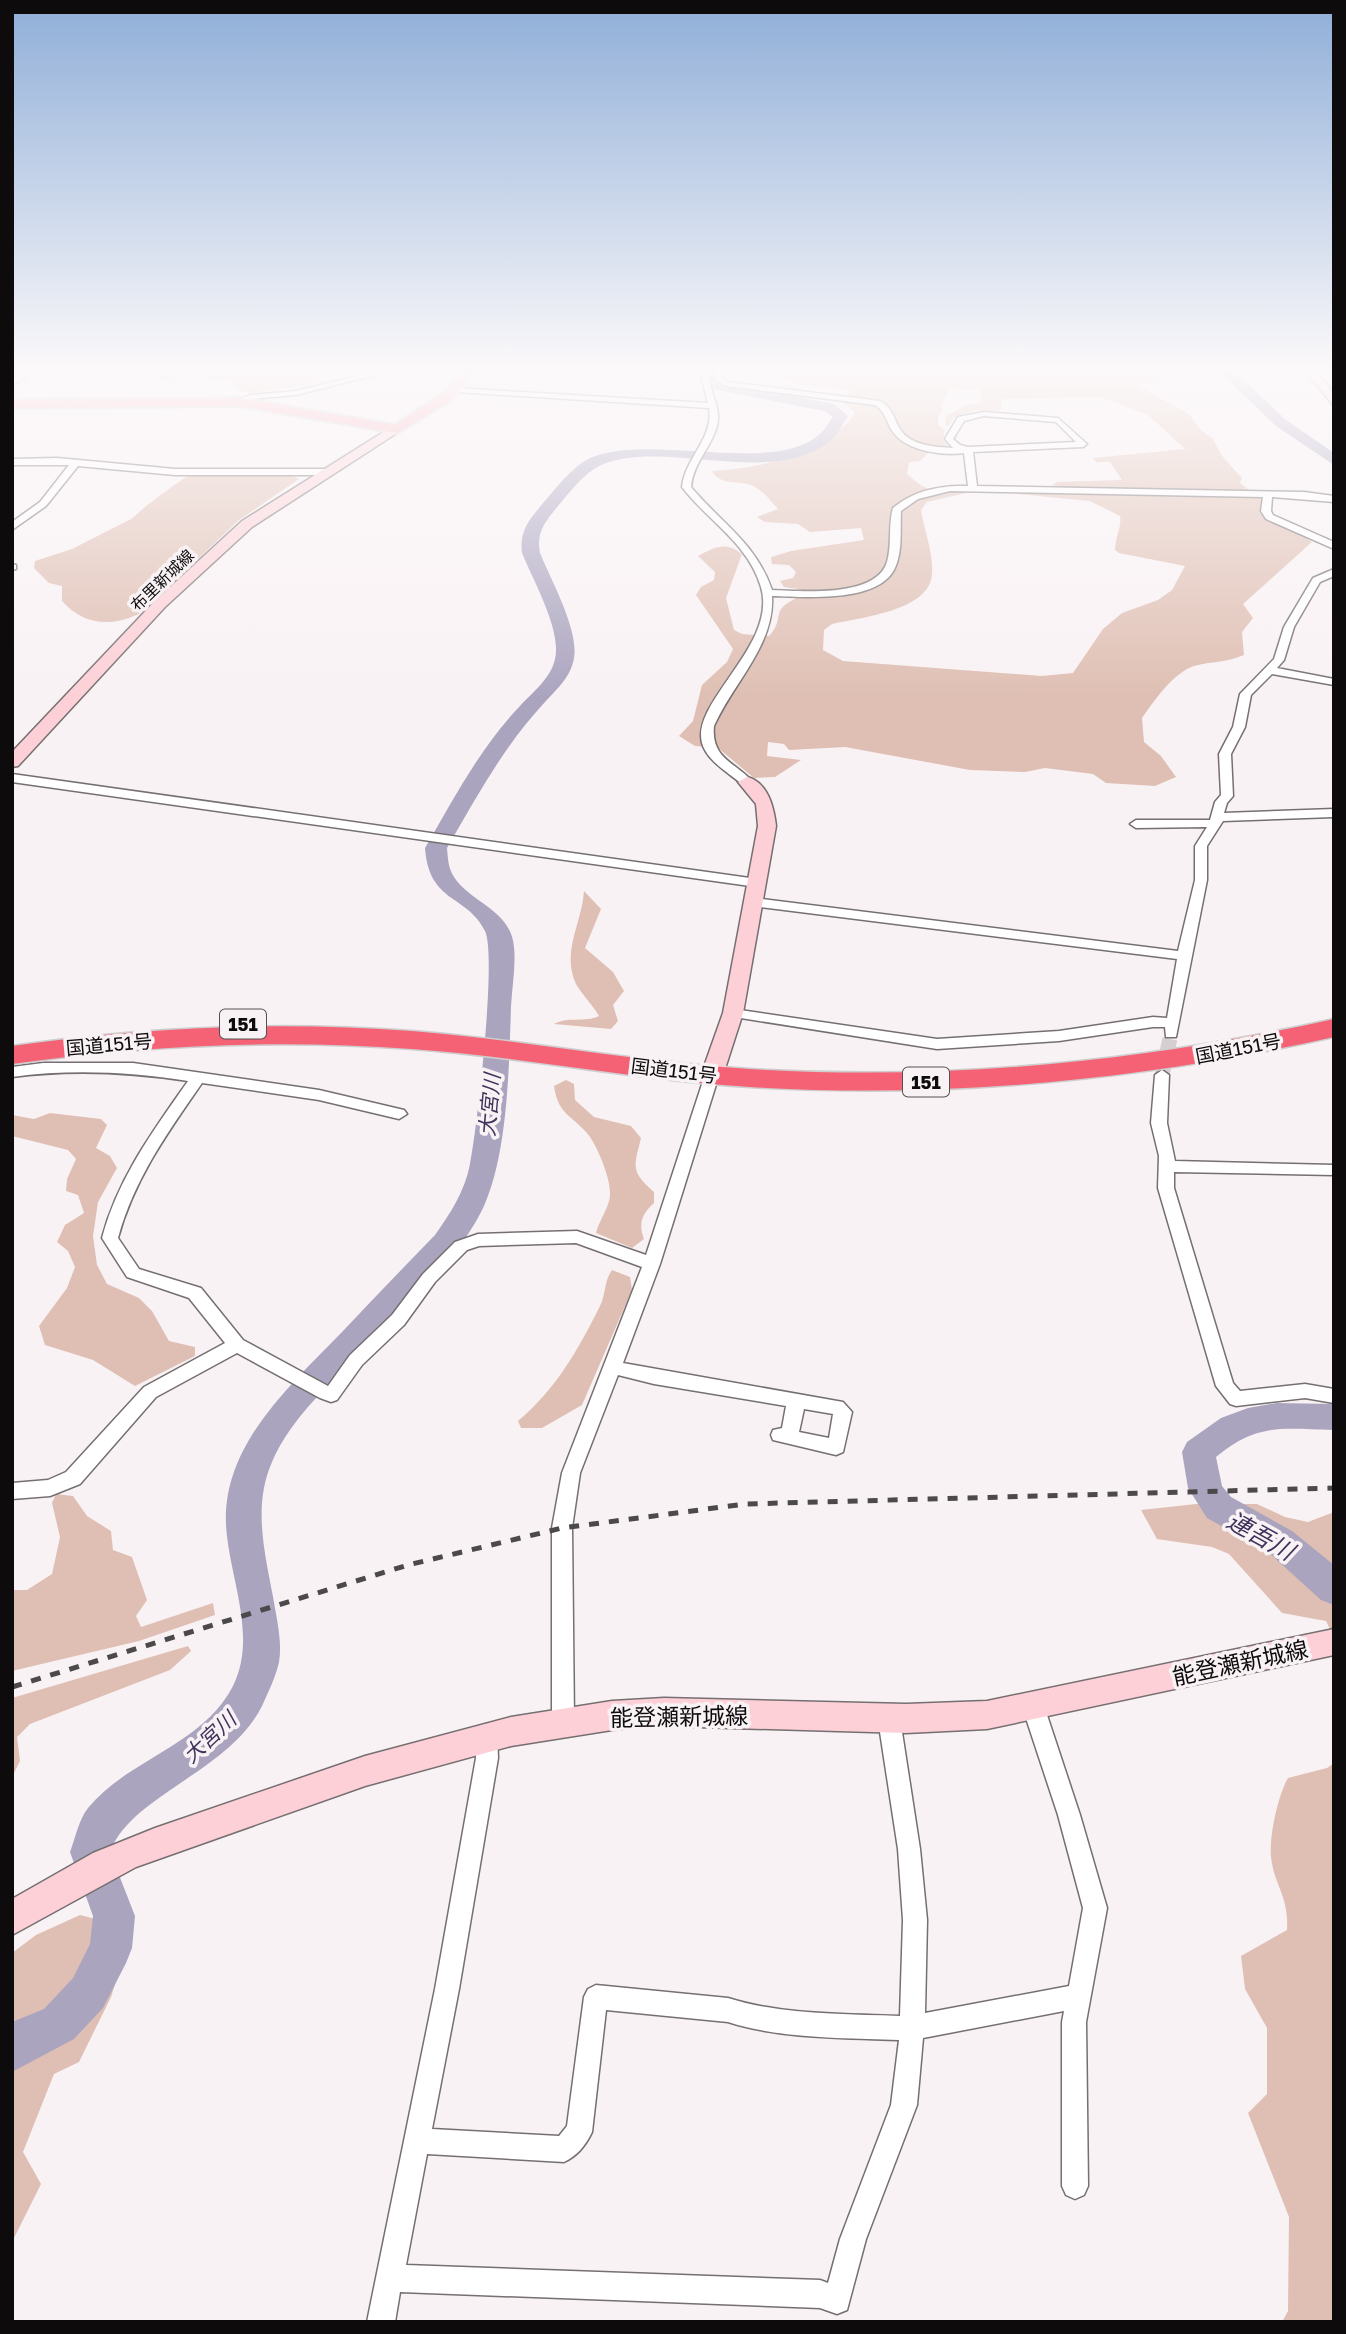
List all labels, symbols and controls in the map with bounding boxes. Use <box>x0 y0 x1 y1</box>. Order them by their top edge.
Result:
street label: 布里新城線 <box>126 545 198 615</box>
road number: 151 <box>220 1009 266 1038</box>
street label: 国道151号 <box>1193 1028 1283 1068</box>
street label: 国道151号 <box>65 1029 153 1059</box>
street label: 国道151号 <box>630 1053 718 1087</box>
road number: 151 <box>903 1068 949 1097</box>
water label: 大宮川 <box>473 1070 505 1138</box>
water label: 連吾川 <box>1222 1505 1302 1567</box>
street label: 能登瀬新城線 <box>1170 1634 1310 1690</box>
street label: 能登瀬新城線 <box>610 1701 748 1731</box>
water label: 大宮川 <box>177 1705 242 1768</box>

